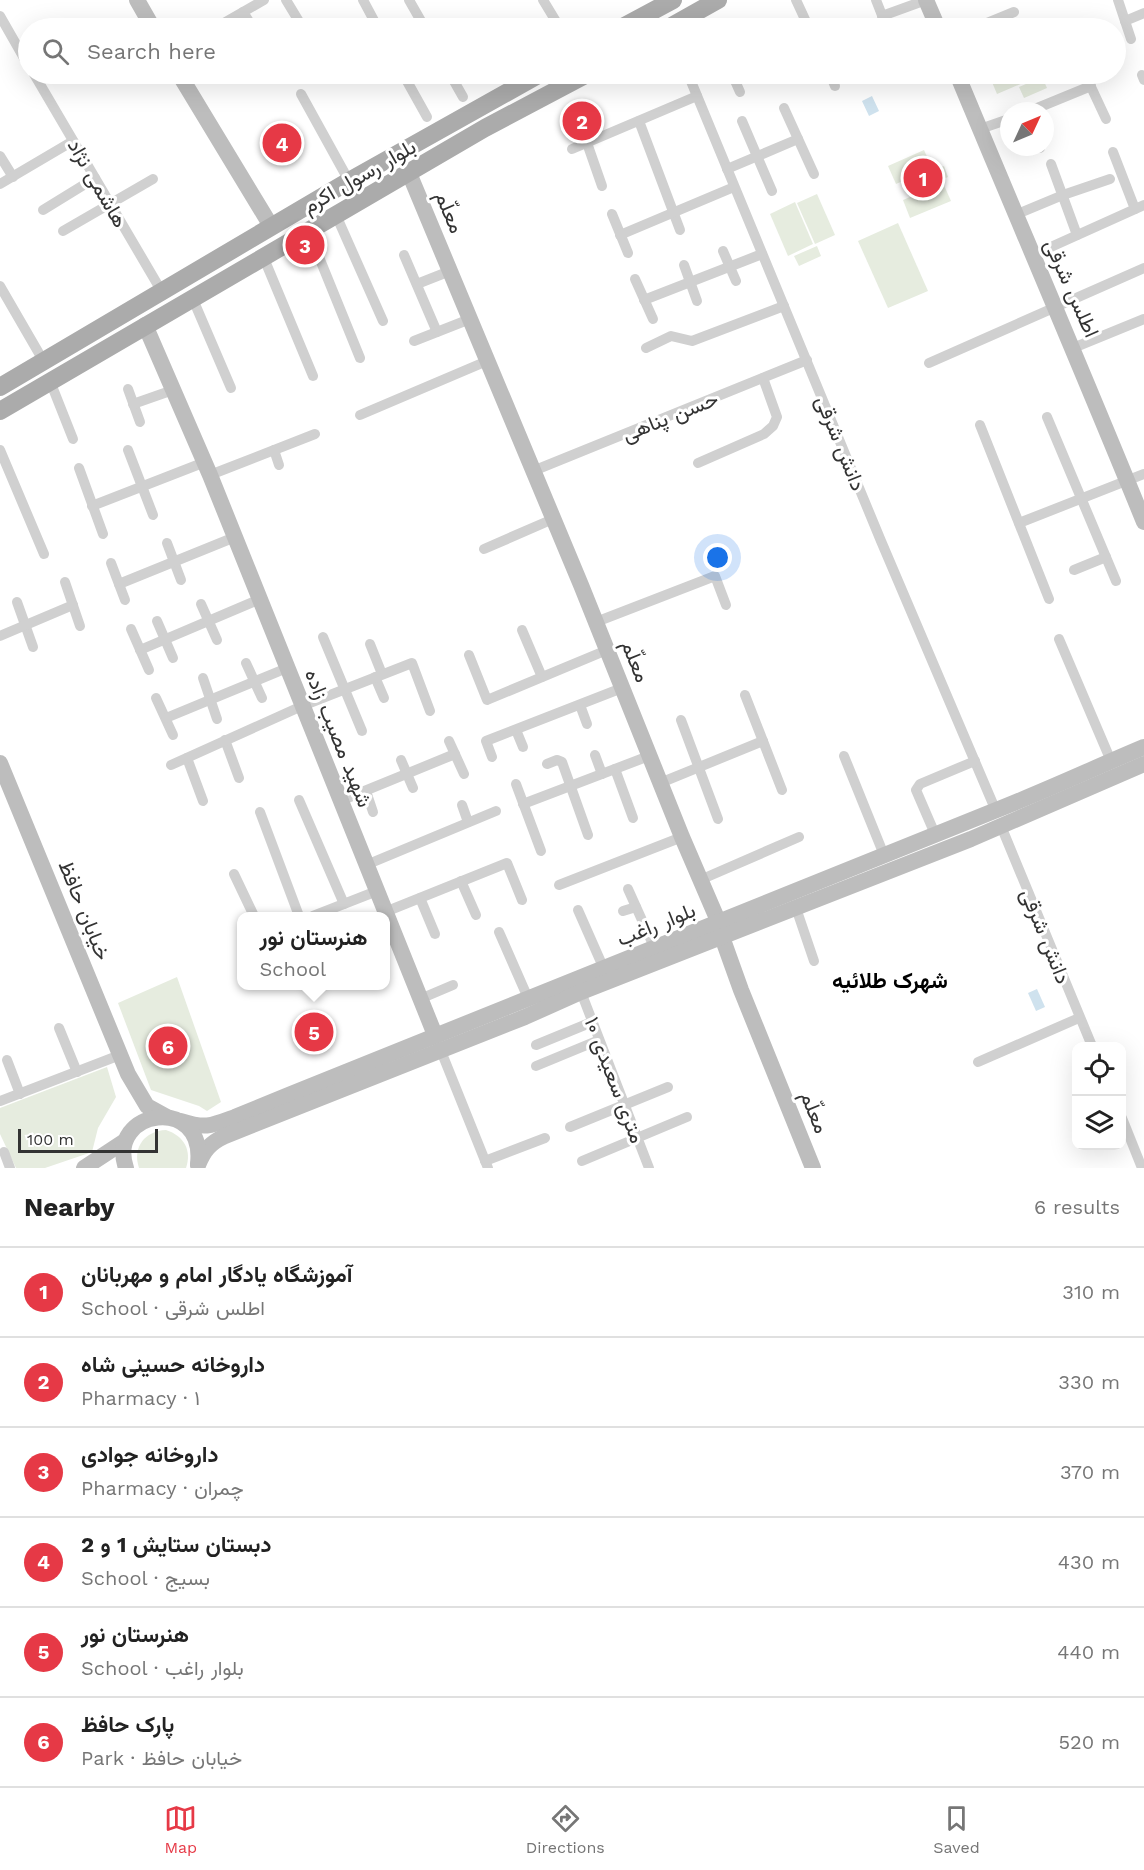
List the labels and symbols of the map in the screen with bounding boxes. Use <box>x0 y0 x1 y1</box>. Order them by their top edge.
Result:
pin: 2 <box>562 98 602 144</box>
north arrow <box>1000 102 1054 156</box>
pin: 4 <box>262 120 302 166</box>
street label: هاشمی نژاد <box>62 134 133 232</box>
street label: بلوار رسول اکرم <box>298 134 421 220</box>
pin: 1 <box>904 156 942 201</box>
street label: معلّم <box>428 187 470 238</box>
pin: 3 <box>286 222 324 268</box>
street label: اطلس شرقی <box>1038 235 1105 341</box>
street label: حسن پناهی <box>618 385 722 448</box>
street label: دانش شرقی <box>810 392 871 495</box>
your location <box>703 543 732 572</box>
street label: معلّم <box>614 636 656 686</box>
street label: شهید مصیب زاده <box>299 665 378 811</box>
street label: خیابان حافظ <box>54 856 116 964</box>
street label: دانش شرقی <box>1015 885 1076 988</box>
street label: بلوار راغب <box>613 897 699 952</box>
district label: شهرک طلائیه <box>832 968 948 994</box>
pin: 5 <box>294 1010 334 1054</box>
street label: ۱۰ متری سعیدی <box>579 1013 651 1147</box>
pin: 6 <box>148 1024 188 1068</box>
street label: معلّم <box>793 1087 835 1137</box>
scale bar <box>18 1126 158 1154</box>

